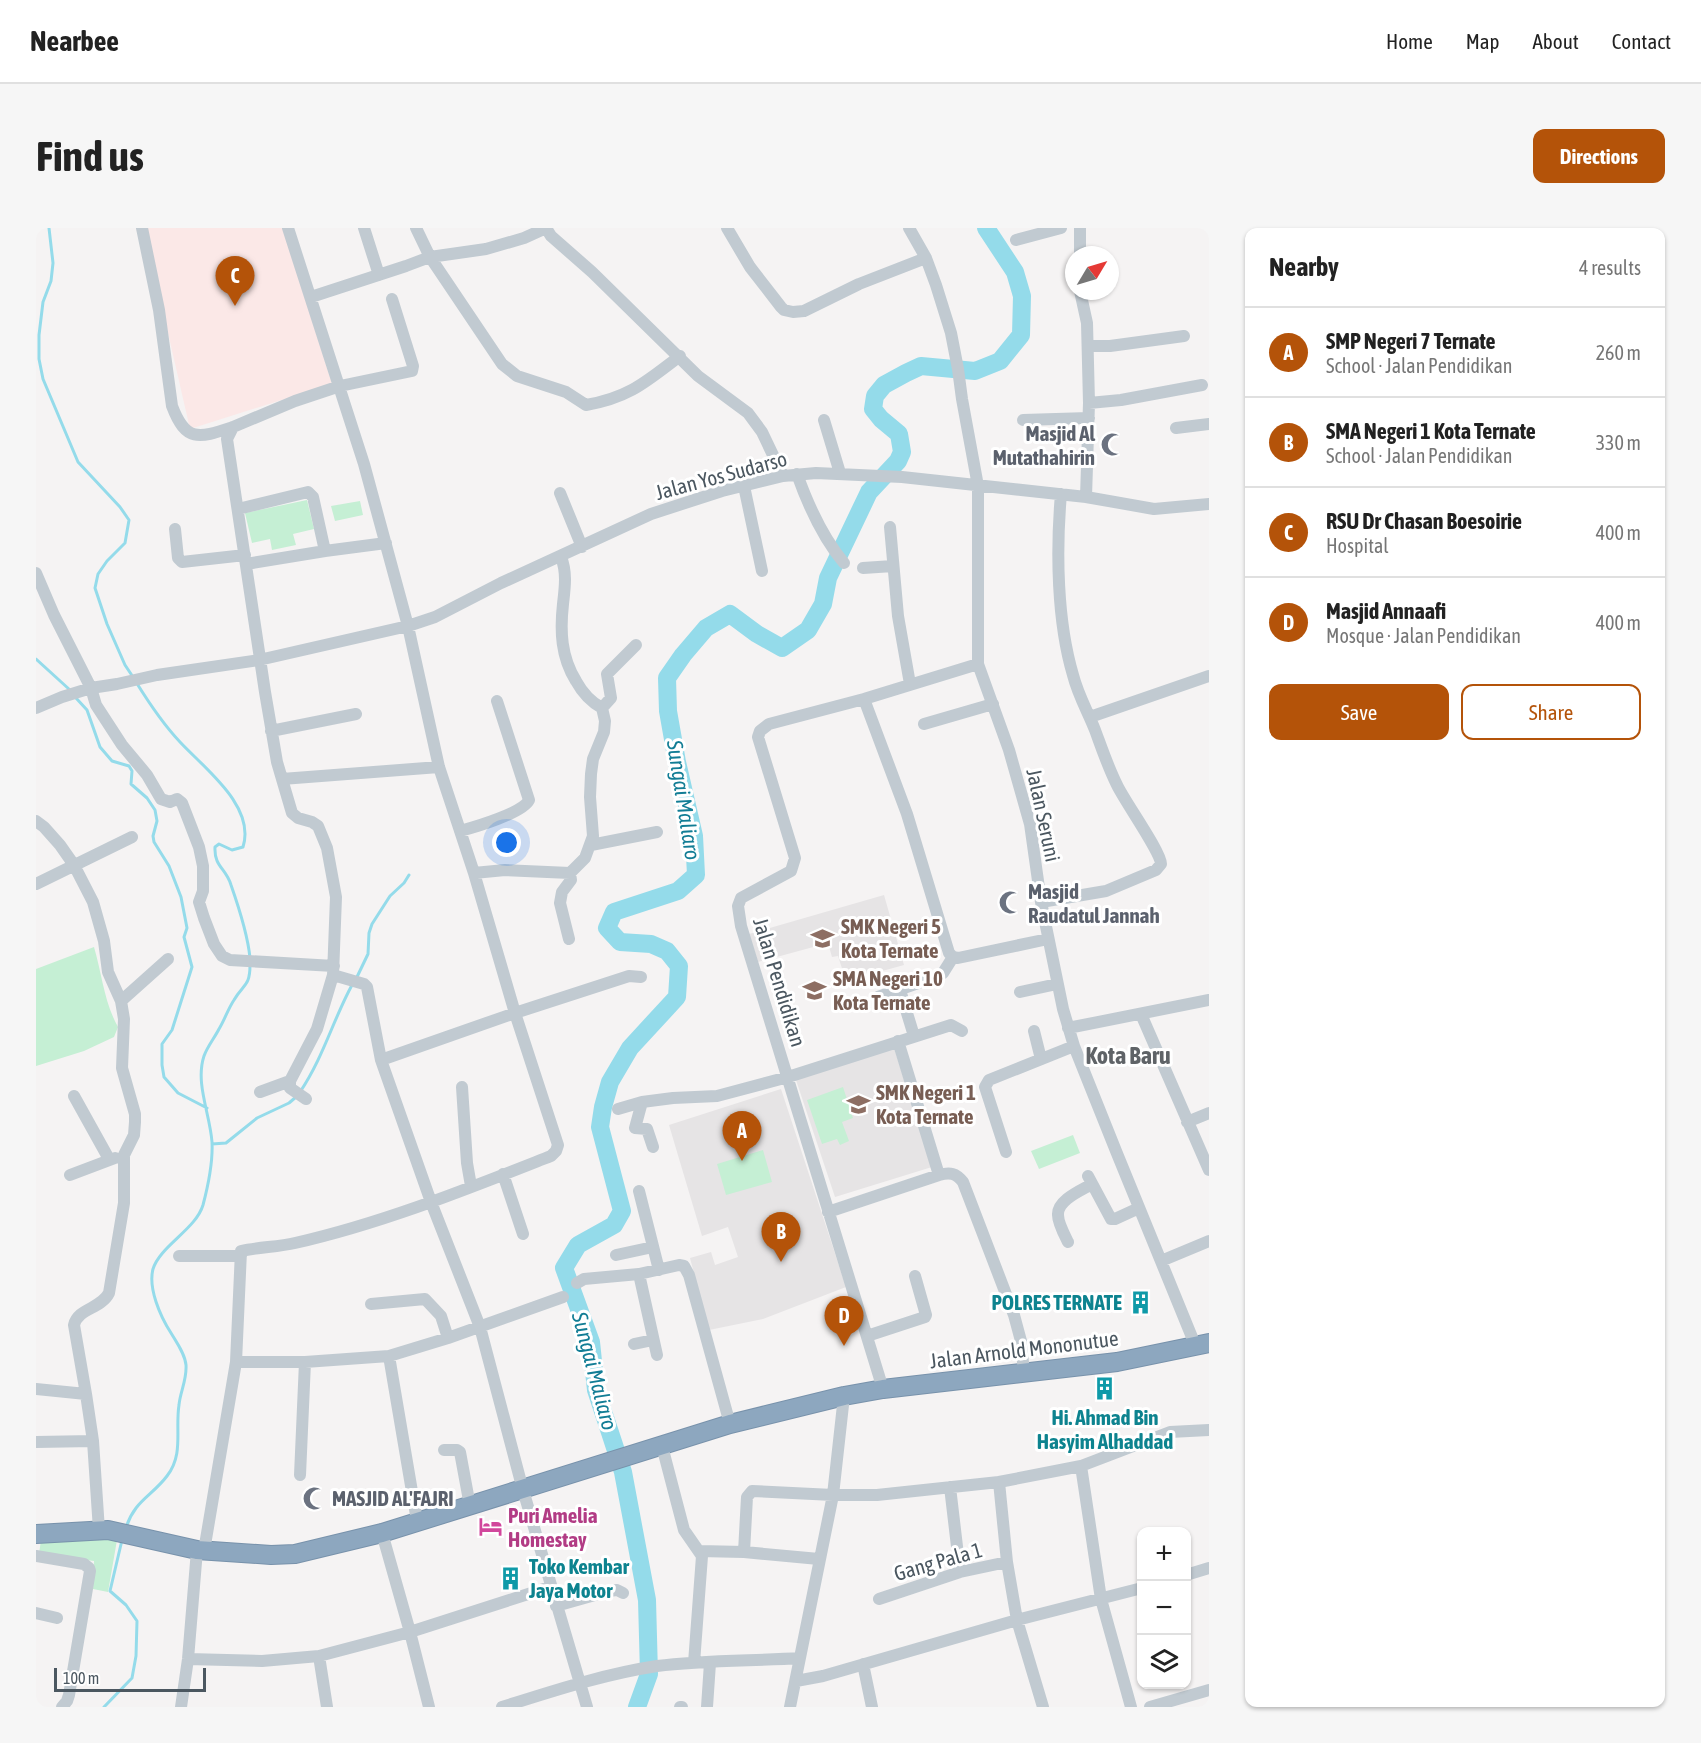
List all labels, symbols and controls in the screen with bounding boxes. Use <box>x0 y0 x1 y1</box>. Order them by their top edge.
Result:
text: Nearbee <box>30 25 119 57</box>
text: Home <box>1386 29 1433 53</box>
text: Map <box>1466 29 1500 53</box>
text: About <box>1533 29 1579 53</box>
text: Contact <box>1612 29 1671 53</box>
button: Directions <box>1533 129 1665 183</box>
text: Find us <box>36 132 144 180</box>
north arrow <box>1065 246 1119 300</box>
text: Nearby <box>1269 252 1339 282</box>
pin: C <box>216 256 254 306</box>
text: 4 results <box>1579 256 1641 279</box>
text: SMP Negeri 7 Ternate <box>1326 328 1496 354</box>
text: A <box>1284 341 1293 364</box>
text: 260 m <box>1596 341 1641 364</box>
text: School · Jalan Pendidikan <box>1326 354 1512 377</box>
text: SMA Negeri 1 Kota Ternate <box>1326 418 1536 444</box>
place label: Masjid Al Mutathahirin <box>993 421 1095 469</box>
text: B <box>1284 431 1293 454</box>
text: 330 m <box>1596 431 1641 454</box>
mosque icon: Masjid Al Mutathahirin <box>1100 432 1126 458</box>
text: School · Jalan Pendidikan <box>1326 444 1512 467</box>
street label: Jalan Yos Sudarso <box>653 446 789 504</box>
text: RSU Dr Chasan Boesoirie <box>1326 508 1522 534</box>
text: C <box>1284 521 1293 544</box>
text: 400 m <box>1596 521 1641 544</box>
text: Hospital <box>1326 534 1389 557</box>
text: Masjid Annaafi <box>1326 598 1446 624</box>
text: D <box>1283 611 1294 634</box>
text: 400 m <box>1596 611 1641 634</box>
text: Mosque · Jalan Pendidikan <box>1326 624 1521 647</box>
button: Save <box>1269 684 1449 740</box>
button: Share <box>1461 684 1641 740</box>
water label: Sungai Maliaro <box>662 737 706 862</box>
street label: Jalan Seruni <box>1022 766 1066 864</box>
your location <box>492 828 521 857</box>
place label: Masjid Raudatul Jannah <box>1028 879 1160 927</box>
mosque icon: Masjid Raudatul Jannah <box>997 890 1023 916</box>
place label: SMK Negeri 5 Kota Ternate <box>841 914 941 962</box>
street label: Jalan Pendidikan <box>749 915 811 1049</box>
school or university icon: SMK Negeri 5 Kota Ternate <box>810 925 836 951</box>
place label: SMA Negeri 10 Kota Ternate <box>833 966 943 1014</box>
school or university icon: SMA Negeri 10 Kota Ternate <box>802 977 828 1003</box>
district label: Kota Baru <box>1085 1042 1171 1069</box>
place label: SMK Negeri 1 Kota Ternate <box>876 1080 976 1128</box>
school or university icon: SMK Negeri 1 Kota Ternate <box>845 1091 871 1117</box>
pin: A <box>722 1112 762 1161</box>
pin: B <box>762 1212 800 1262</box>
building icon: POLRES TERNATE <box>1127 1289 1153 1315</box>
place label: POLRES TERNATE <box>992 1290 1122 1314</box>
pin: D <box>824 1296 864 1346</box>
water label: Sungai Maliaro <box>567 1308 623 1433</box>
street label: Jalan Arnold Mononutue <box>928 1326 1120 1372</box>
building icon: Hi. Ahmad Bin Hasyim Alhaddad <box>1092 1376 1118 1402</box>
place label: Hi. Ahmad Bin Hasyim Alhaddad <box>1037 1405 1173 1453</box>
mosque icon: MASJID AL'FAJRI <box>301 1485 327 1511</box>
place label: MASJID AL'FAJRI <box>332 1486 454 1510</box>
place label: Puri Amelia Homestay <box>508 1503 598 1551</box>
hotel icon: Puri Amelia Homestay <box>477 1514 503 1540</box>
map controls <box>1137 1527 1191 1689</box>
button: + <box>1137 1527 1191 1581</box>
street label: Gang Pala 1 <box>891 1537 985 1585</box>
place label: Toko Kembar Jaya Motor <box>528 1554 630 1602</box>
building icon: Toko Kembar Jaya Motor <box>498 1565 524 1591</box>
button: − <box>1137 1581 1191 1635</box>
button: layers <box>1137 1635 1191 1689</box>
scale bar <box>54 1665 206 1692</box>
text: 100 m <box>63 1669 99 1687</box>

